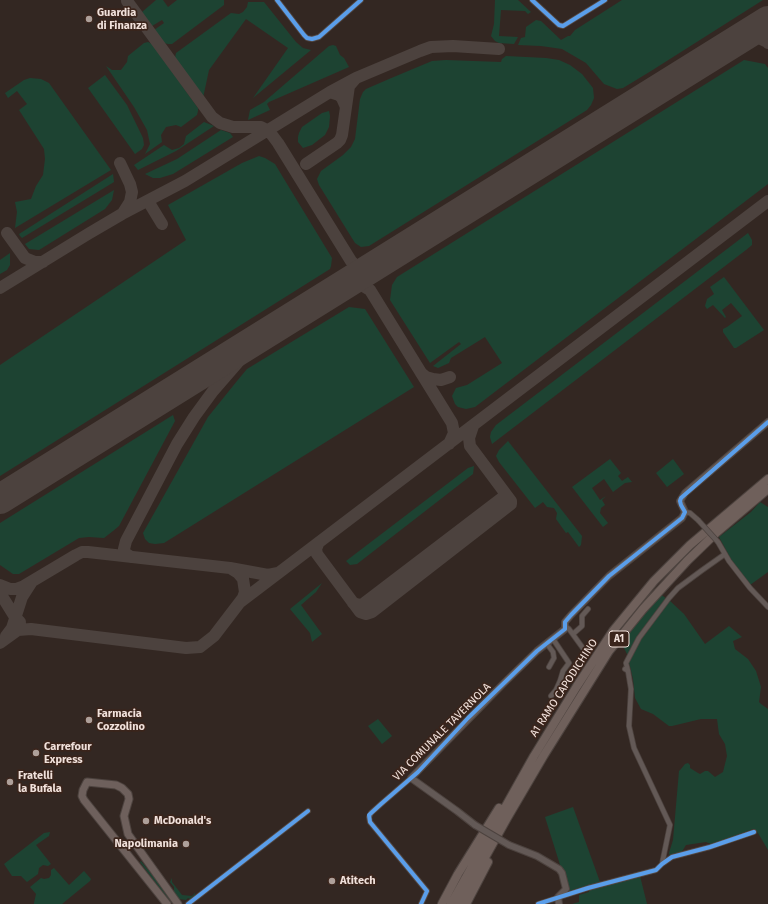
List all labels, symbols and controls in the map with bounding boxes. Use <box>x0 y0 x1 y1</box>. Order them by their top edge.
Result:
place label: Guardia di Finanza <box>97 6 147 32</box>
marker: Guardia di Finanza <box>84 14 94 24</box>
road number: A1 <box>609 631 629 647</box>
street label: A1 RAMO CAPODICHINO <box>527 637 601 739</box>
street label: VIA COMUNALE TAVERNOLA <box>390 680 494 784</box>
place label: Farmacia Cozzolino <box>97 707 145 733</box>
marker: Farmacia Cozzolino <box>84 715 94 725</box>
place label: Carrefour Express <box>44 740 92 766</box>
marker: Carrefour Express <box>31 748 41 758</box>
place label: Fratelli la Bufala <box>18 769 62 795</box>
marker: Fratelli la Bufala <box>5 777 15 787</box>
place label: McDonald's <box>154 814 211 828</box>
marker: McDonald's <box>141 816 151 826</box>
place label: Napolimania <box>115 837 178 851</box>
marker: Napolimania <box>181 839 191 849</box>
place label: Atitech <box>340 874 376 888</box>
marker: Atitech <box>327 876 337 886</box>

